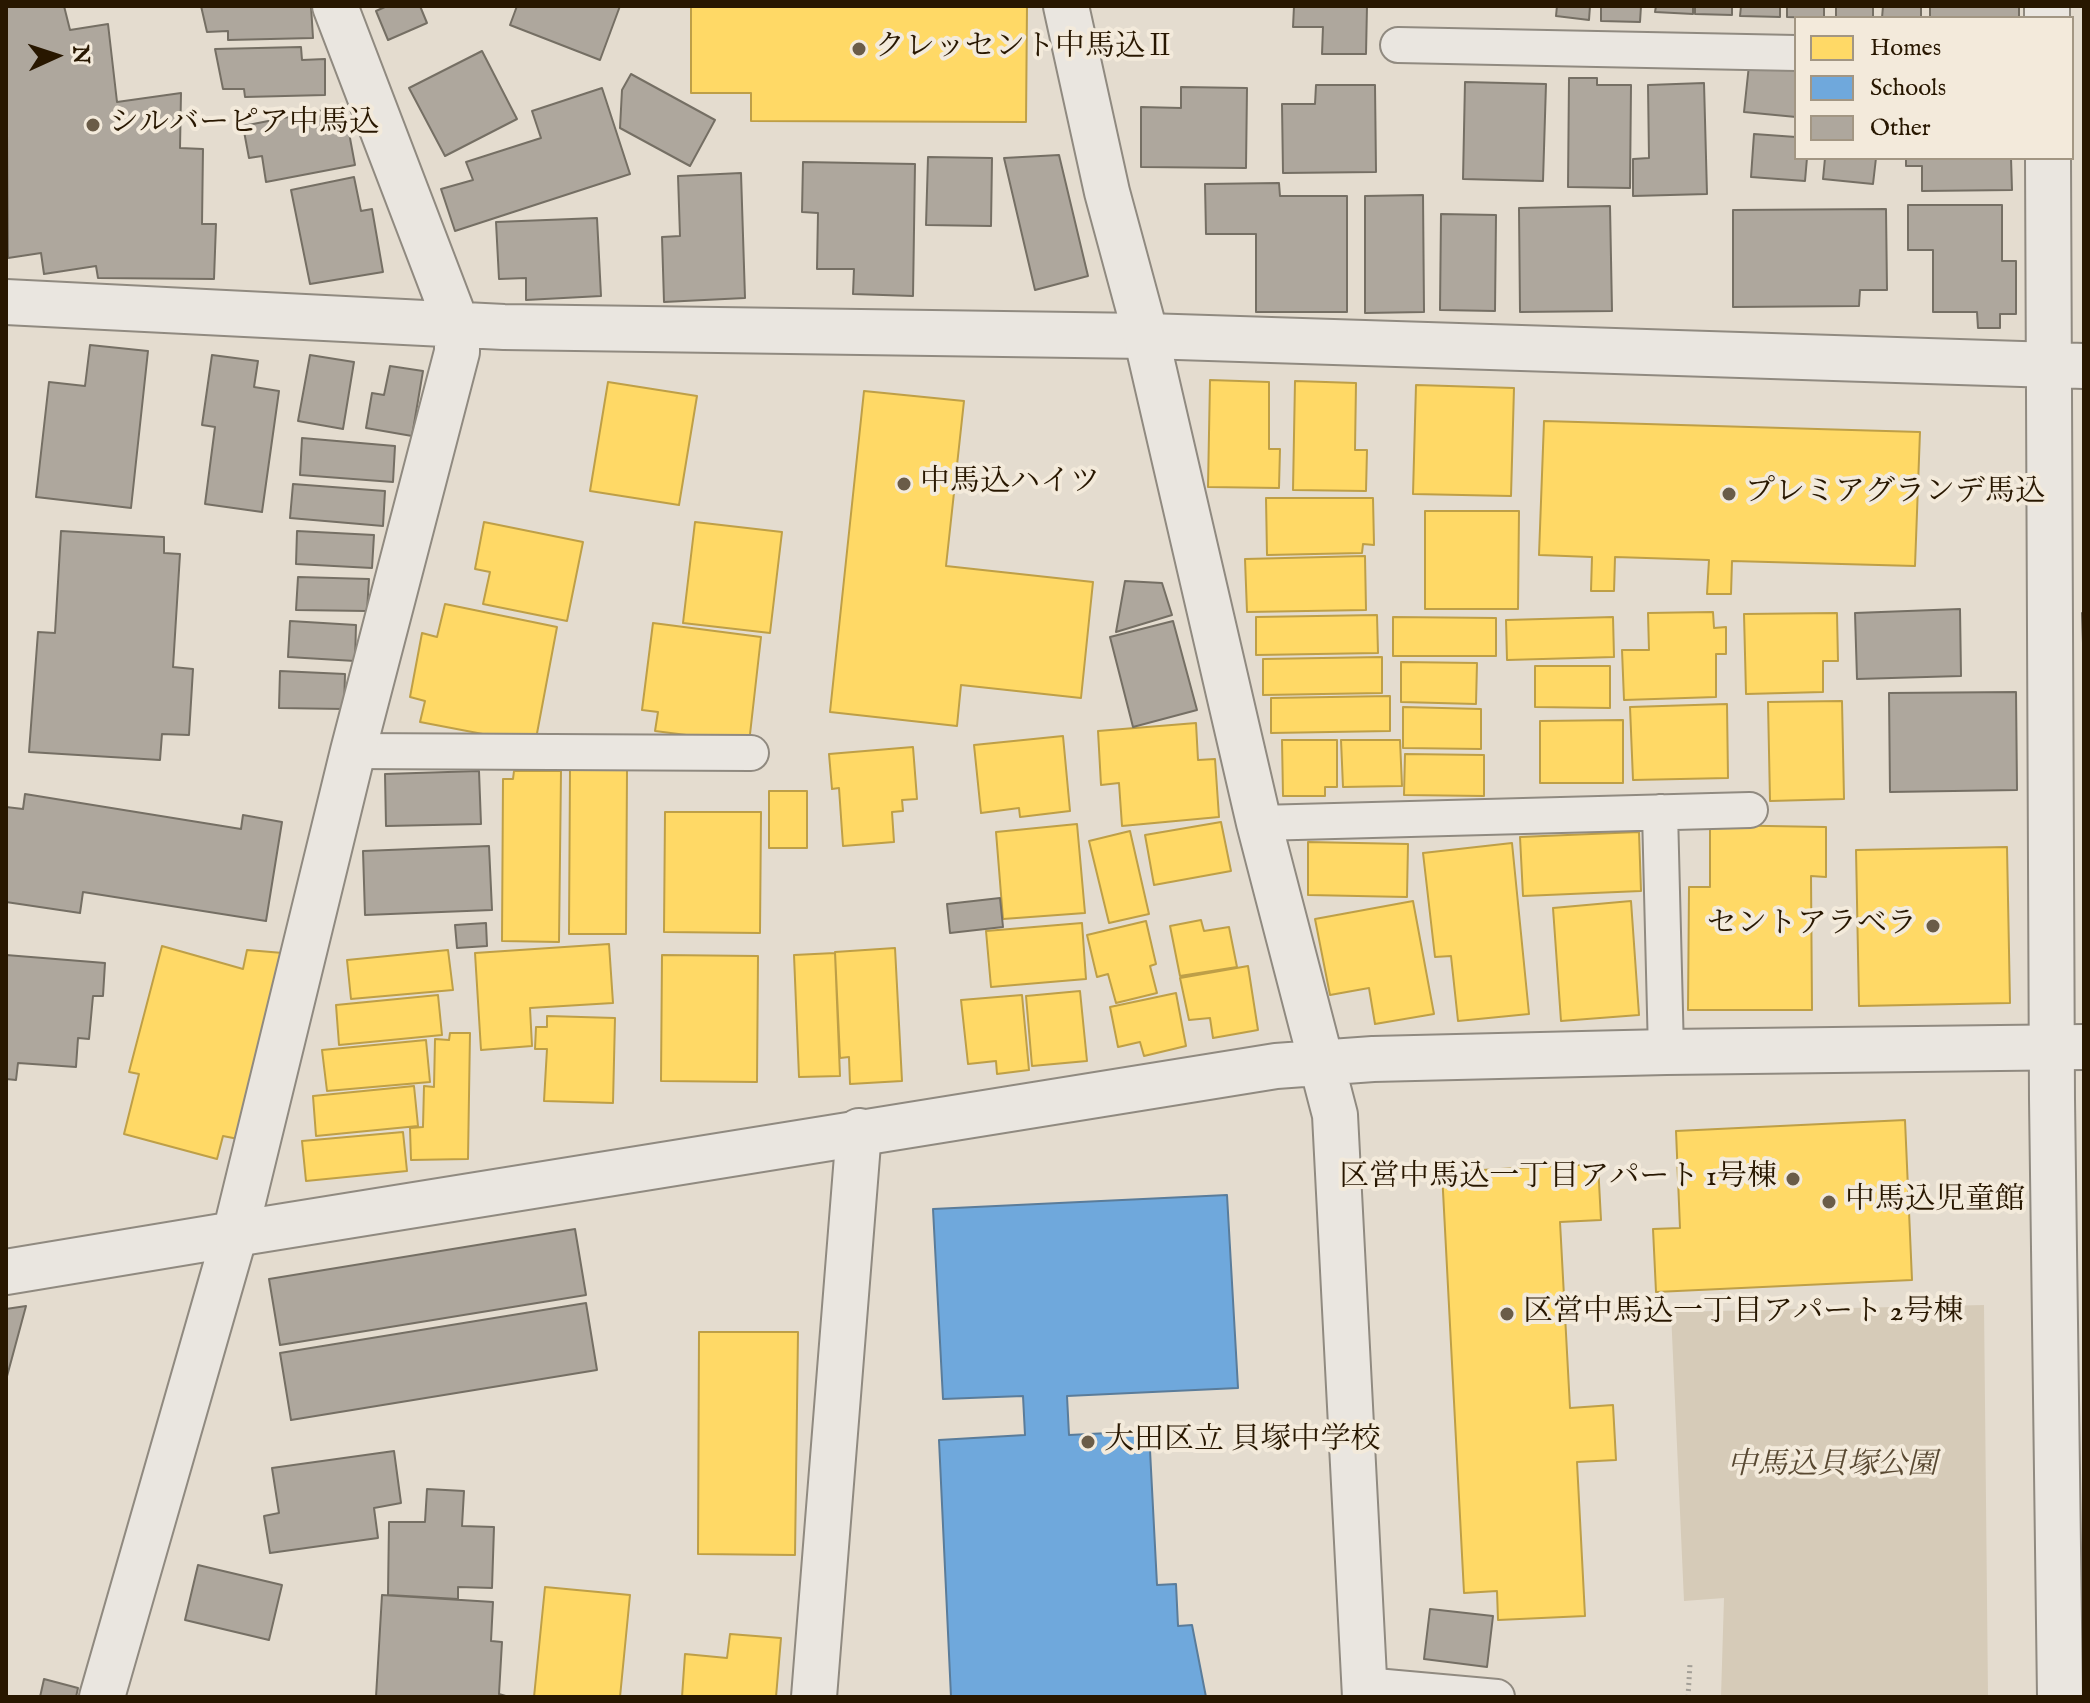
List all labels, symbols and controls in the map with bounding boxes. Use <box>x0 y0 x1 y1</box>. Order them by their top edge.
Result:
north arrow <box>16 16 96 96</box>
legend <box>1794 16 2074 160</box>
place label: クレッセント中馬込Ⅱ <box>875 31 1175 67</box>
text: Homes <box>1870 33 1941 64</box>
marker: クレッセント中馬込Ⅱ <box>850 40 868 58</box>
text: N <box>65 44 94 65</box>
text: Schools <box>1870 73 1946 104</box>
place label: シルバーピア中馬込 <box>109 107 379 143</box>
text: Other <box>1870 113 1931 144</box>
marker: シルバーピア中馬込 <box>84 116 102 134</box>
place label: 中馬込ハイツ <box>920 466 1100 502</box>
marker: 中馬込ハイツ <box>895 475 913 493</box>
place label: プレミアグランデ馬込 <box>1745 476 2045 512</box>
marker: プレミアグランデ馬込 <box>1720 485 1738 503</box>
place label: セントアラベラ <box>1707 908 1917 944</box>
marker: セントアラベラ <box>1924 917 1942 935</box>
place label: 区営中馬込一丁目アパート 1号棟 <box>1339 1161 1777 1197</box>
marker: 区営中馬込一丁目アパート 1号棟 <box>1784 1170 1802 1188</box>
place label: 中馬込児童館 <box>1845 1184 2025 1220</box>
marker: 中馬込児童館 <box>1820 1193 1838 1211</box>
place label: 区営中馬込一丁目アパート 2号棟 <box>1523 1296 1964 1332</box>
marker: 区営中馬込一丁目アパート 2号棟 <box>1498 1305 1516 1323</box>
place label: 大田区立 貝塚中学校 <box>1104 1424 1381 1460</box>
marker: 大田区立 貝塚中学校 <box>1079 1433 1097 1451</box>
park label: 中馬込貝塚公園 <box>1727 1449 1937 1485</box>

